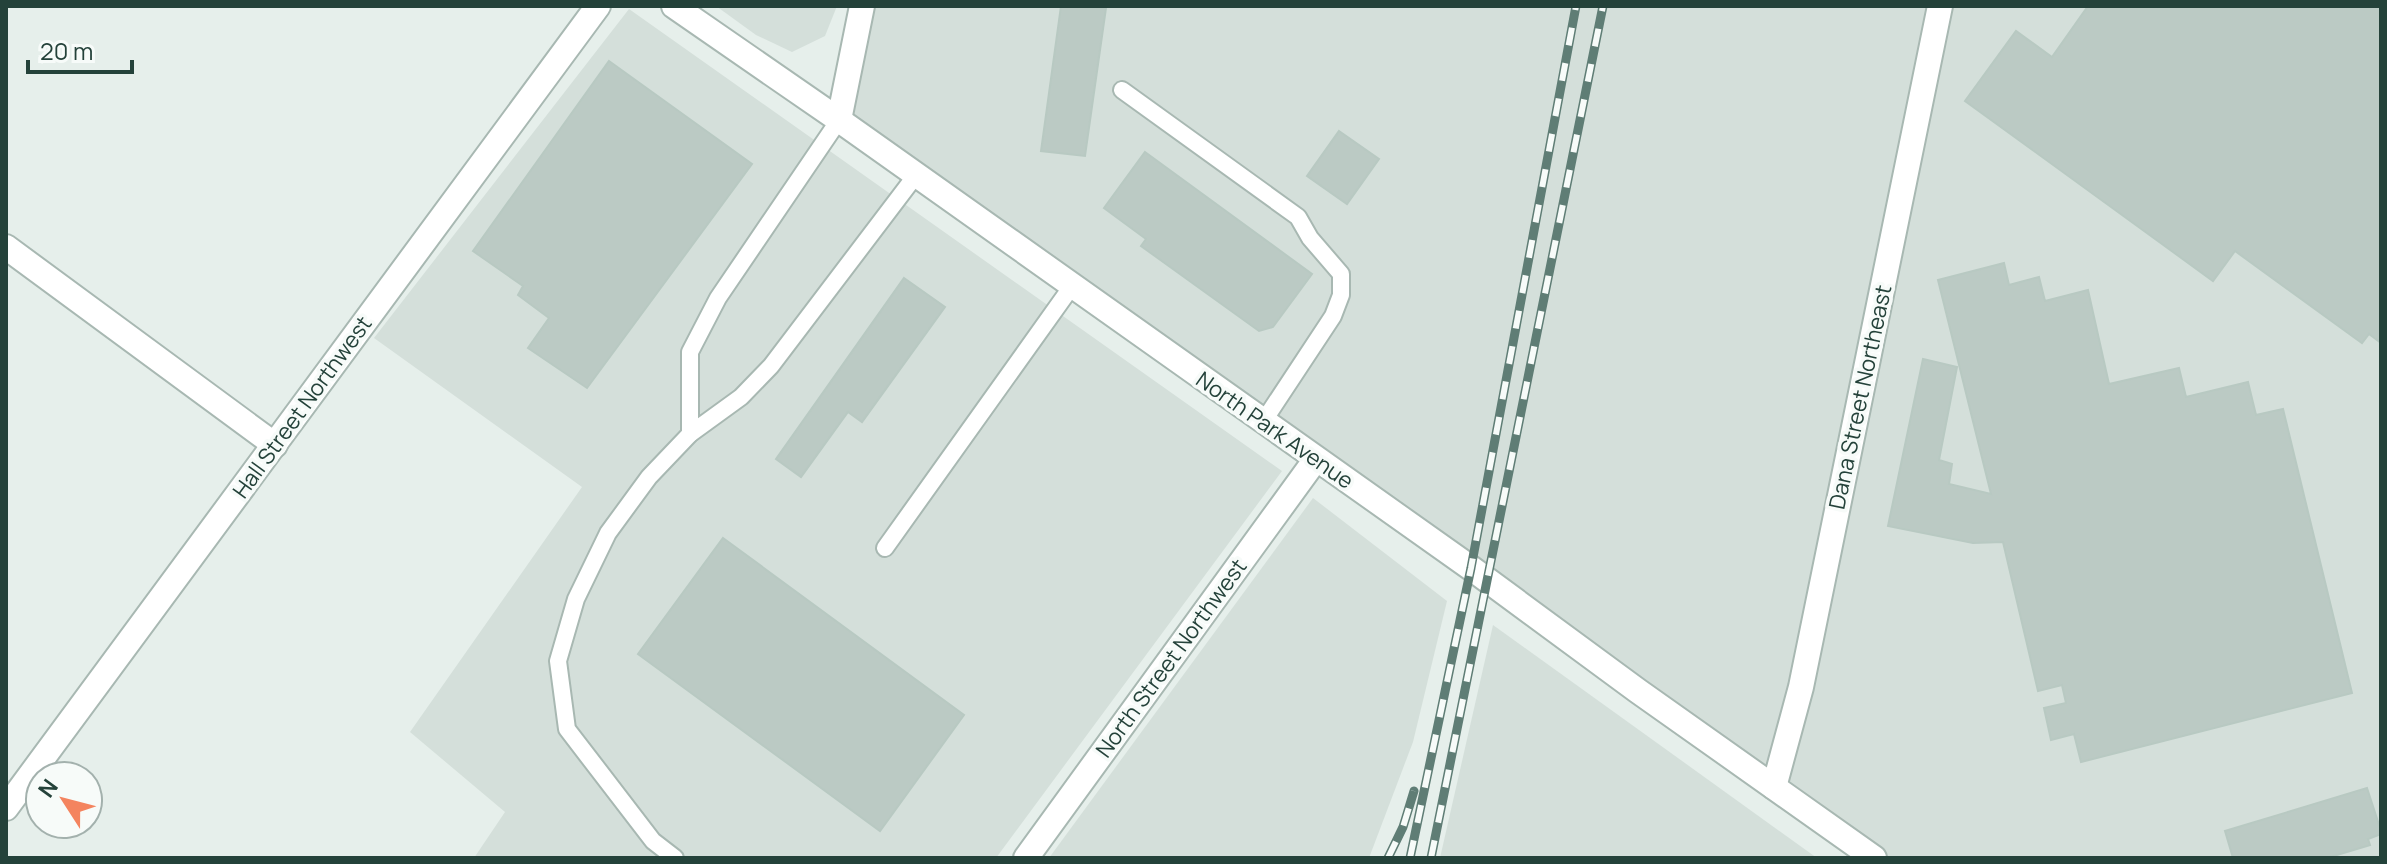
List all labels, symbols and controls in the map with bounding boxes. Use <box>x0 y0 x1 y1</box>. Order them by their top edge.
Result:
scale bar <box>28 24 132 74</box>
text: 20 m <box>40 34 93 67</box>
street label: Dana Street Northeast <box>1822 282 1898 512</box>
street label: Hall Street Northwest <box>226 310 378 504</box>
street label: North Park Avenue <box>1190 364 1360 496</box>
street label: North Street Northwest <box>1089 552 1253 763</box>
north arrow <box>24 760 104 840</box>
text: N <box>31 773 65 803</box>

